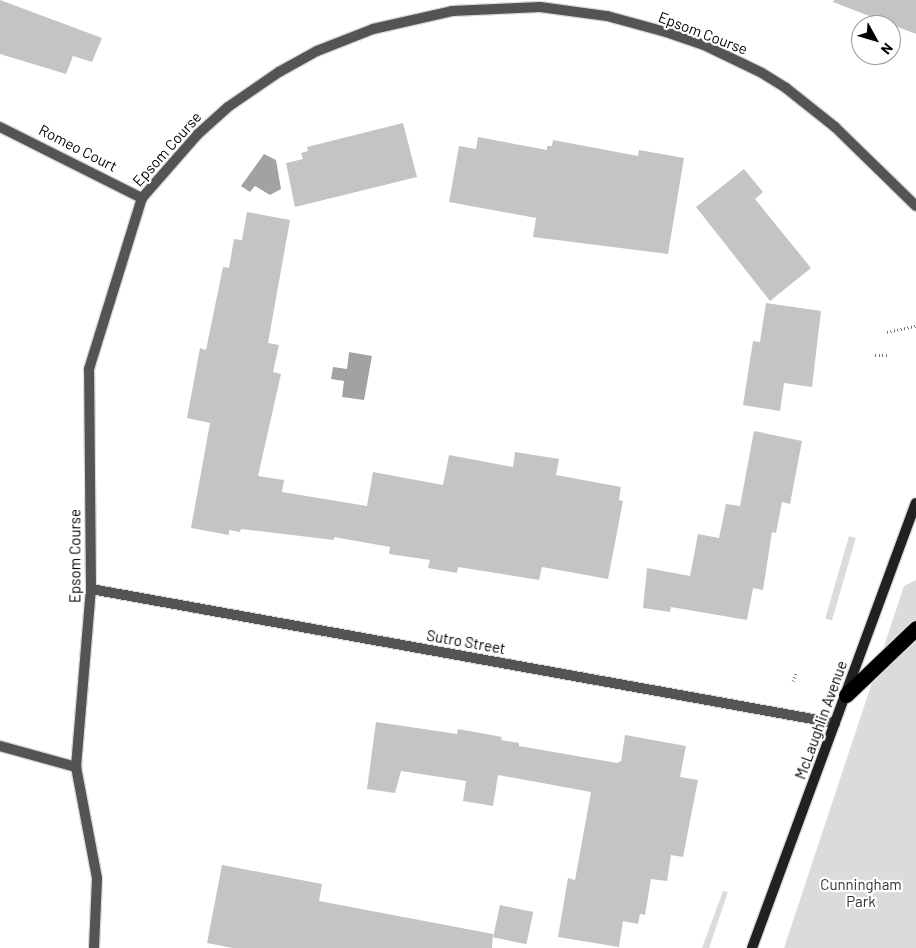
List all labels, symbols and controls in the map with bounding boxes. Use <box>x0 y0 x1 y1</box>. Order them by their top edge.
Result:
street label: Epsom Course <box>656 8 750 58</box>
north arrow <box>851 15 901 65</box>
text: N <box>878 40 897 58</box>
street label: Epsom Course <box>129 108 205 190</box>
street label: Romeo Court <box>36 121 120 175</box>
street label: Epsom Course <box>66 509 84 603</box>
street label: Sutro Street <box>425 626 507 658</box>
street label: McLaughlin Avenue <box>791 658 851 782</box>
park label: Cunningham Park <box>820 875 902 910</box>

